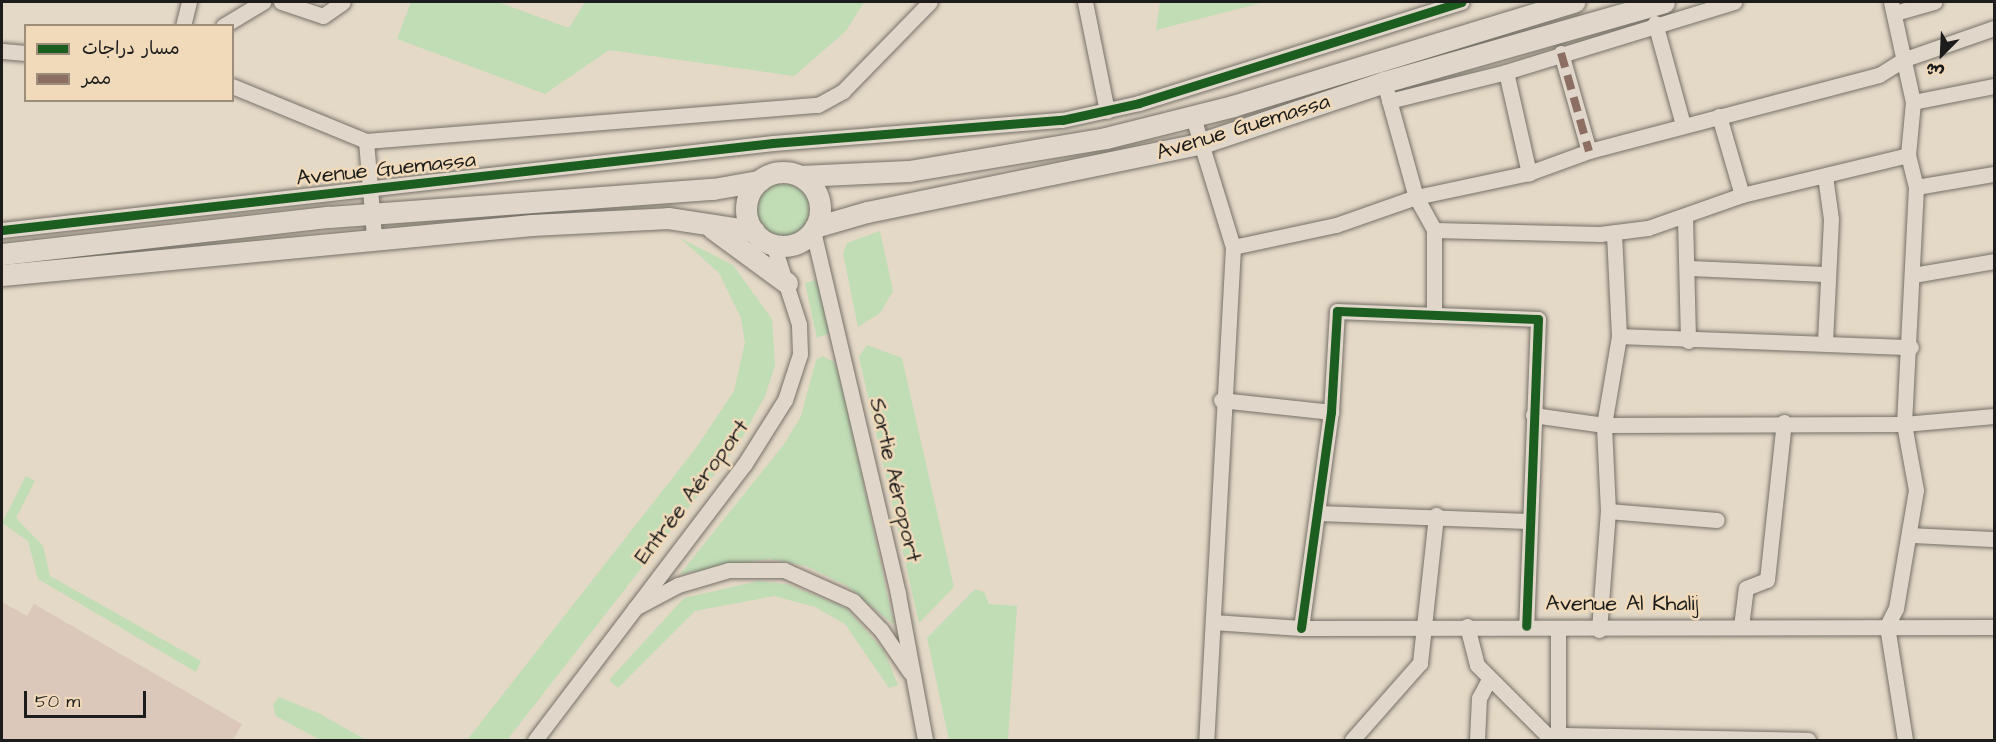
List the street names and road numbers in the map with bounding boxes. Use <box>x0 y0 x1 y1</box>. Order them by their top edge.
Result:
street label: Avenue Guemassa <box>1153 88 1333 166</box>
street label: Avenue Guemassa <box>295 146 477 192</box>
street label: Sortie Aéroport <box>863 395 927 565</box>
street label: Entrée Aéroport <box>629 415 755 569</box>
street label: Avenue Al Khalij <box>1546 591 1698 617</box>

